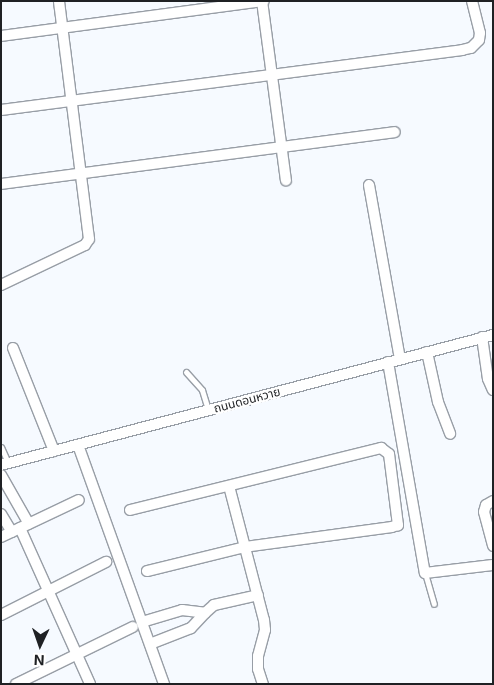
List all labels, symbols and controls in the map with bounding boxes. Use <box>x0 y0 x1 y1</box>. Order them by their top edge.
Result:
street label: ถนนดอนหวาย <box>212 384 282 416</box>
north arrow <box>15 620 65 670</box>
text: N <box>33 652 45 669</box>

